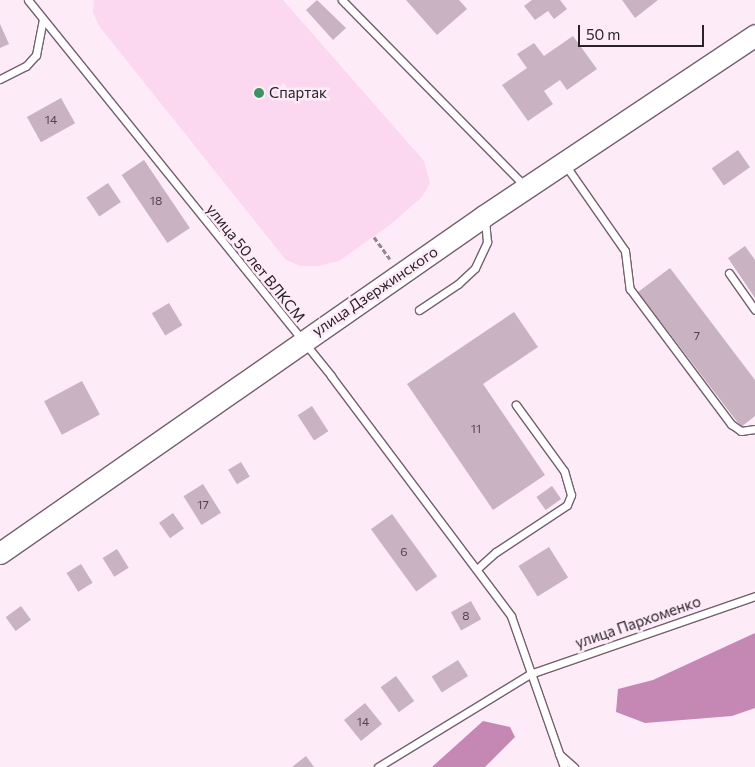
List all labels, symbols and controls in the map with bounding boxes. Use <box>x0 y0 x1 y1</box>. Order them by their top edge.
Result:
scale bar <box>580 15 706 47</box>
text: 50 m <box>586 25 620 43</box>
place label: Спартак <box>269 84 327 102</box>
marker: Спартак <box>253 87 265 99</box>
house number: 14 <box>45 113 57 127</box>
house number: 18 <box>150 194 162 208</box>
street label: улица 50 лет ВЛКСМ <box>203 200 309 326</box>
street label: улица Дзержинского <box>309 242 441 340</box>
house number: 7 <box>694 329 700 343</box>
house number: 11 <box>471 422 481 436</box>
house number: 17 <box>197 498 209 512</box>
house number: 6 <box>400 545 408 559</box>
street label: улица Пархоменко <box>573 592 703 652</box>
house number: 8 <box>462 609 470 623</box>
house number: 14 <box>357 715 369 729</box>

